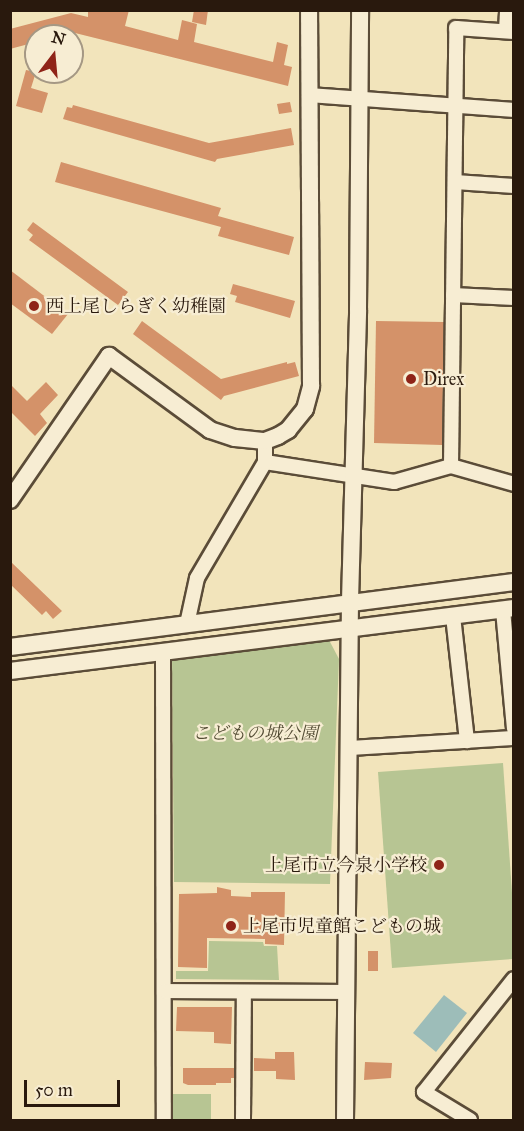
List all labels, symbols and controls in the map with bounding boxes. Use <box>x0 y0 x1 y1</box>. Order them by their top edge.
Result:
north arrow <box>24 24 84 84</box>
text: N <box>49 27 68 49</box>
place label: 西上尾しらぎく幼稚園 <box>46 295 226 317</box>
marker: 西上尾しらぎく幼稚園 <box>27 299 41 313</box>
place label: Direx <box>423 368 464 390</box>
marker: Direx <box>404 372 418 386</box>
park label: こどもの城公園 <box>192 722 318 744</box>
place label: 上尾市立今泉小学校 <box>265 854 427 876</box>
marker: 上尾市立今泉小学校 <box>432 858 446 872</box>
place label: 上尾市児童館こどもの城 <box>243 915 441 937</box>
marker: 上尾市児童館こどもの城 <box>224 919 238 933</box>
scale bar <box>27 1068 123 1106</box>
text: 50 m <box>35 1079 73 1101</box>

